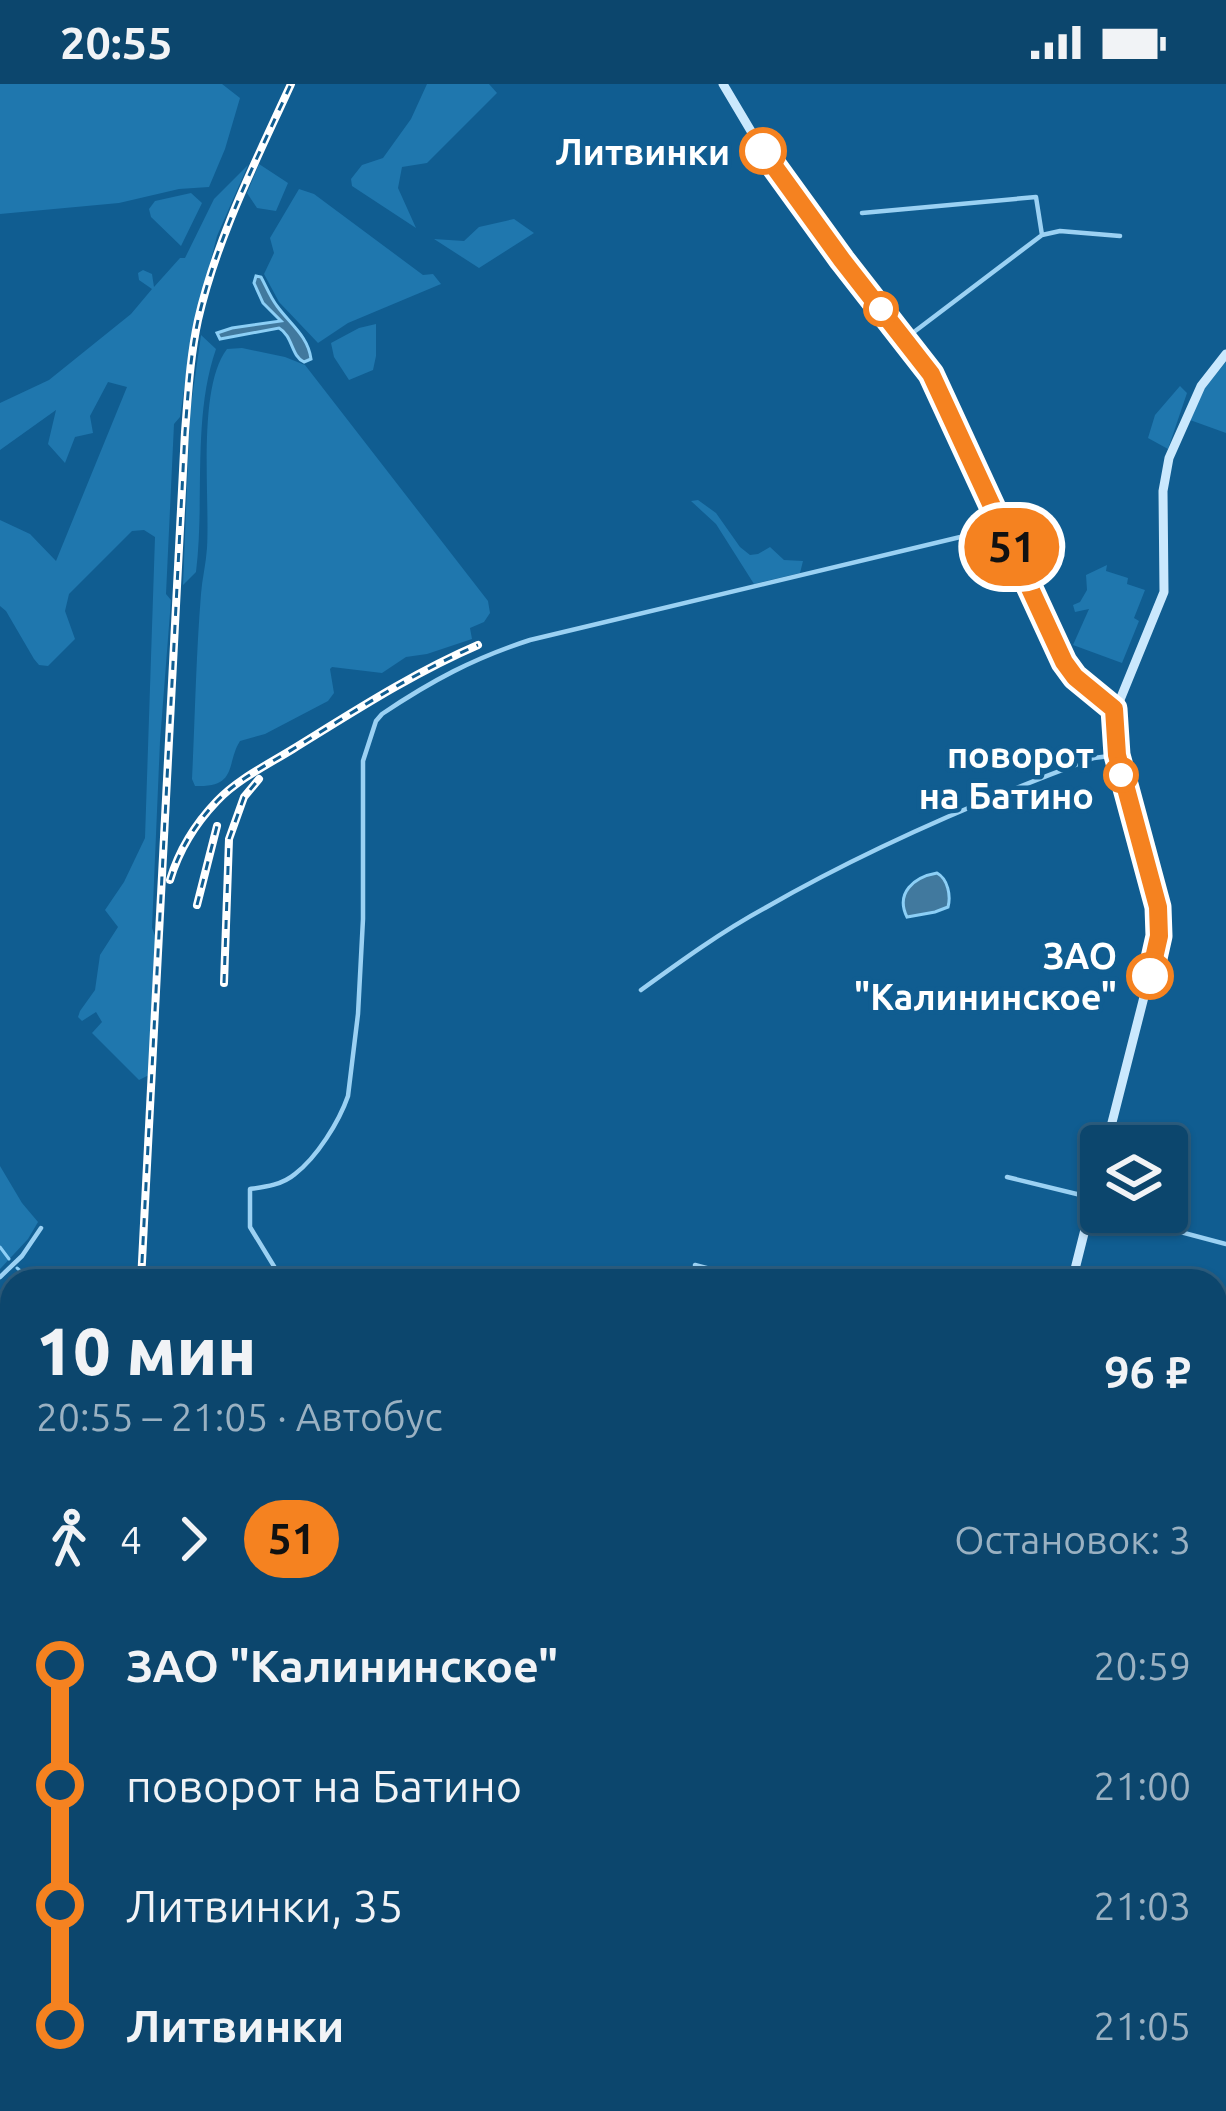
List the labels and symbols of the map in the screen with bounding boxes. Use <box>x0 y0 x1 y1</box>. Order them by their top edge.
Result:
marker: Литвинки <box>741 129 785 173</box>
place label: Литвинки <box>555 131 730 172</box>
unlabelled marker <box>865 293 897 325</box>
line badge: 51 <box>958 508 1066 586</box>
place label: поворот на Батино <box>919 734 1094 816</box>
marker: поворот на Батино <box>1105 759 1137 791</box>
place label: ЗАО "Калининское" <box>854 935 1117 1017</box>
marker: ЗАО "Калининское" <box>1128 954 1172 998</box>

